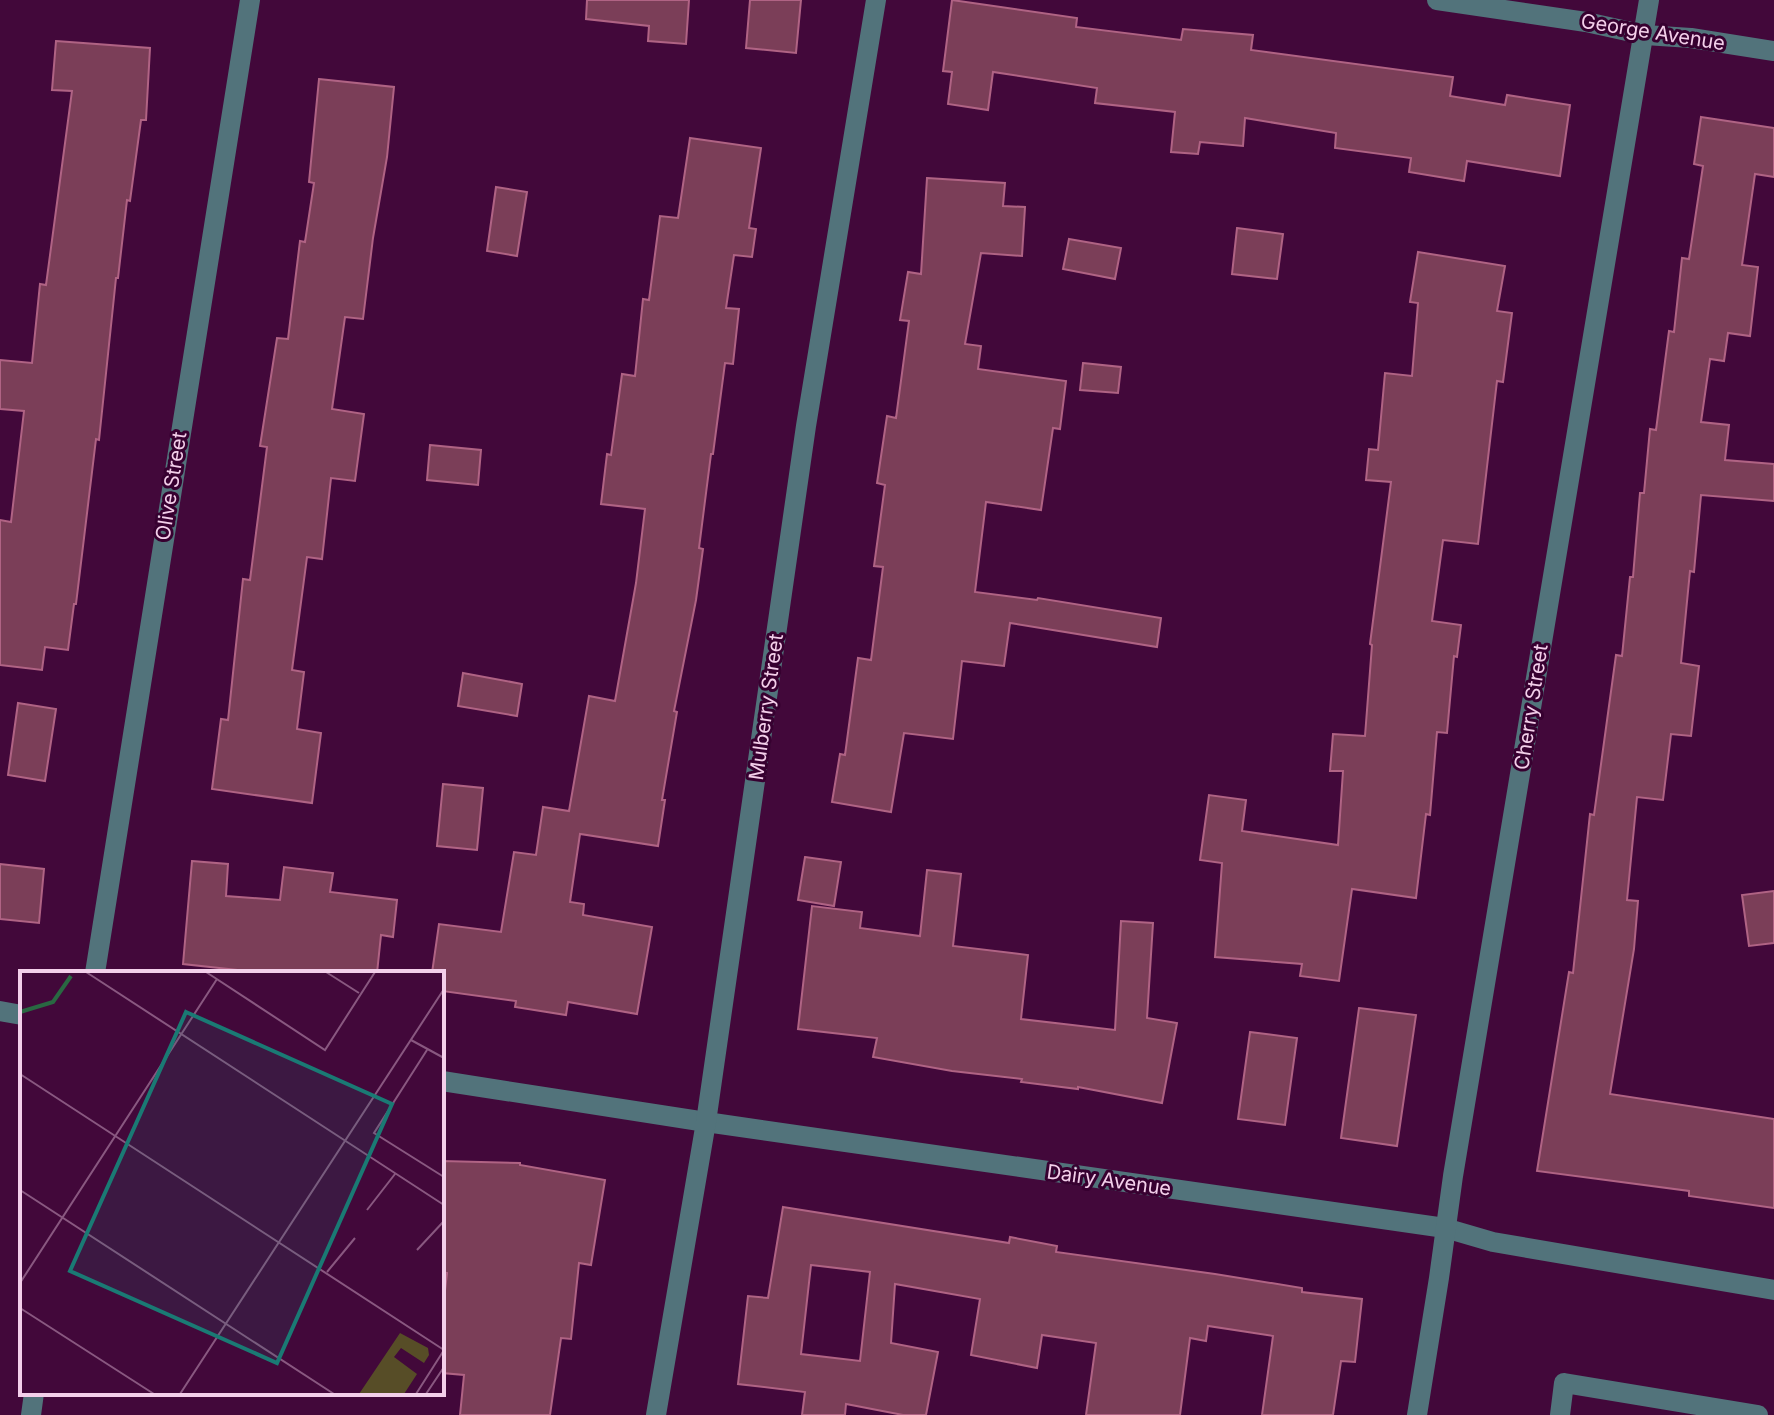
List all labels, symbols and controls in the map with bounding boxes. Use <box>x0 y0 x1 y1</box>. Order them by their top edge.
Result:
street label: George Avenue <box>1579 9 1727 55</box>
street label: Olive Street <box>151 430 191 542</box>
street label: Mulberry Street <box>744 632 788 782</box>
street label: Cherry Street <box>1509 642 1553 772</box>
inset map <box>20 971 444 1395</box>
street label: Dairy Avenue <box>1045 1159 1173 1201</box>

